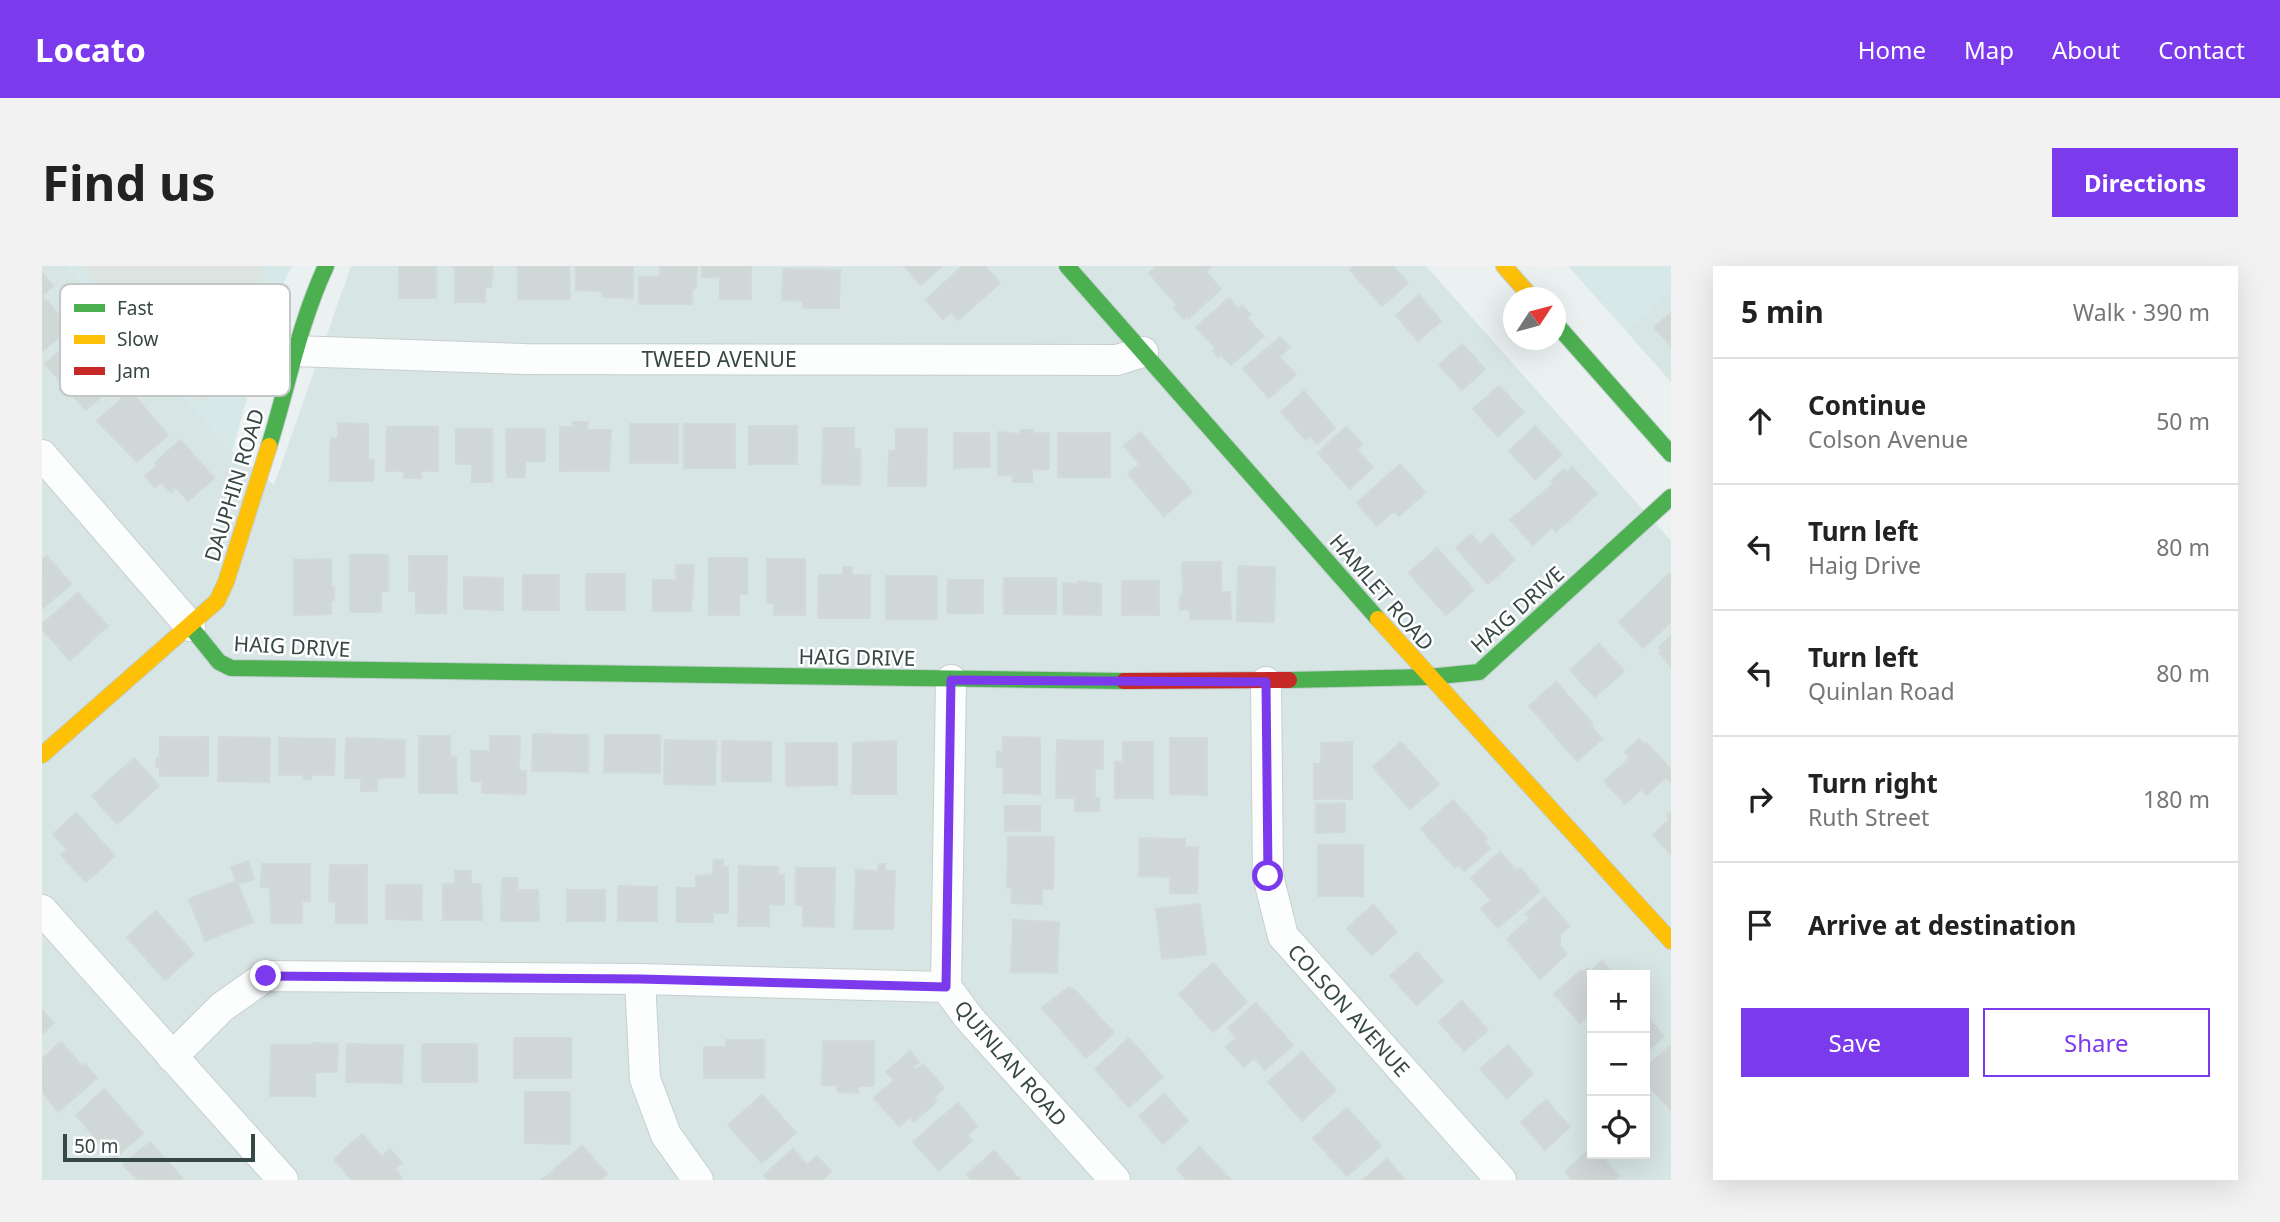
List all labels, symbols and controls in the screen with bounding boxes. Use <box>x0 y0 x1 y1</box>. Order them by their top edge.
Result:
text: Locato <box>35 27 146 72</box>
text: Home <box>1858 33 1926 66</box>
text: Map <box>1964 33 2014 66</box>
text: About <box>2052 33 2120 66</box>
text: Contact <box>2158 33 2245 66</box>
button: Directions <box>2052 148 2238 217</box>
text: Find us <box>42 149 216 215</box>
legend <box>60 284 290 396</box>
north arrow <box>1503 287 1566 350</box>
text: 5 min <box>1741 291 1824 332</box>
text: Fast <box>117 295 154 321</box>
text: Walk · 390 m <box>2073 296 2210 328</box>
text: Slow <box>117 326 158 352</box>
street label: TWEED AVENUE <box>641 345 797 373</box>
text: Jam <box>115 358 151 384</box>
text: Continue <box>1808 387 1926 423</box>
icon: ahead <box>1741 402 1779 440</box>
street label: DAUPHIN ROAD <box>197 405 271 565</box>
text: 50 m <box>2156 405 2210 437</box>
text: Colson Avenue <box>1808 423 1968 455</box>
text: Turn left <box>1808 513 1919 549</box>
street label: HAMLET ROAD <box>1324 528 1440 656</box>
icon: left <box>1741 528 1779 566</box>
text: 80 m <box>2156 531 2210 563</box>
text: Haig Drive <box>1808 549 1921 581</box>
street label: HAIG DRIVE <box>1464 560 1570 658</box>
street label: HAIG DRIVE <box>233 629 351 663</box>
text: Turn left <box>1808 639 1919 675</box>
street label: HAIG DRIVE <box>798 642 916 672</box>
icon: left <box>1741 654 1779 692</box>
text: 80 m <box>2156 657 2210 689</box>
text: Quinlan Road <box>1808 675 1955 707</box>
text: Turn right <box>1808 765 1938 801</box>
icon: right <box>1741 780 1779 818</box>
text: 180 m <box>2143 783 2210 815</box>
text: Ruth Street <box>1808 801 1929 833</box>
route start <box>1252 860 1283 891</box>
icon: arrive <box>1741 906 1779 944</box>
text: Arrive at destination <box>1808 907 2077 943</box>
street label: COLSON AVENUE <box>1282 938 1416 1082</box>
route end <box>250 960 281 991</box>
map controls <box>1587 970 1650 1159</box>
button: + <box>1587 970 1650 1033</box>
street label: QUINLAN ROAD <box>948 994 1074 1132</box>
button: Save <box>1741 1008 1969 1077</box>
button: Share <box>1983 1008 2210 1077</box>
button: − <box>1587 1033 1650 1096</box>
button: locate <box>1587 1096 1650 1159</box>
scale bar <box>63 1131 256 1163</box>
text: 50 m <box>74 1133 118 1159</box>

